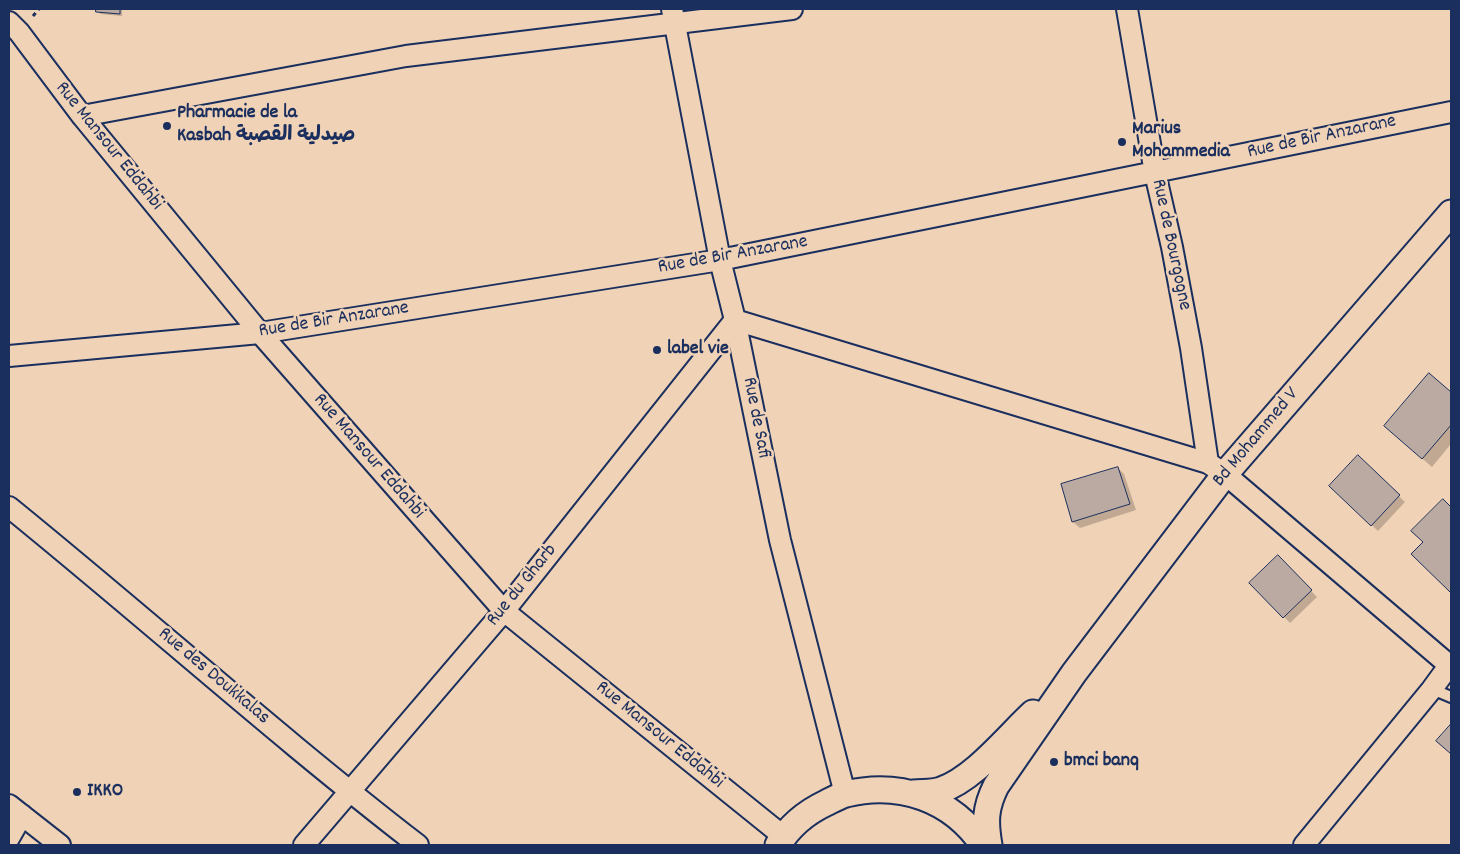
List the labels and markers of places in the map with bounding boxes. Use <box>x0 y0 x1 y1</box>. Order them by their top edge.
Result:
place label: Pharmacie de la Kasbah صيدلية القصبة <box>177 102 355 149</box>
place label: Marius Mohammedia <box>1132 118 1230 165</box>
marker: Pharmacie de la Kasbah صيدلية القصبة <box>161 120 173 132</box>
marker: Marius Mohammedia <box>1116 136 1128 148</box>
place label: label vie <box>667 338 729 362</box>
marker: label vie <box>651 344 663 356</box>
place label: bmci banq <box>1064 750 1139 774</box>
marker: bmci banq <box>1048 756 1060 768</box>
place label: IKKO <box>87 780 123 804</box>
marker: IKKO <box>71 786 83 798</box>

